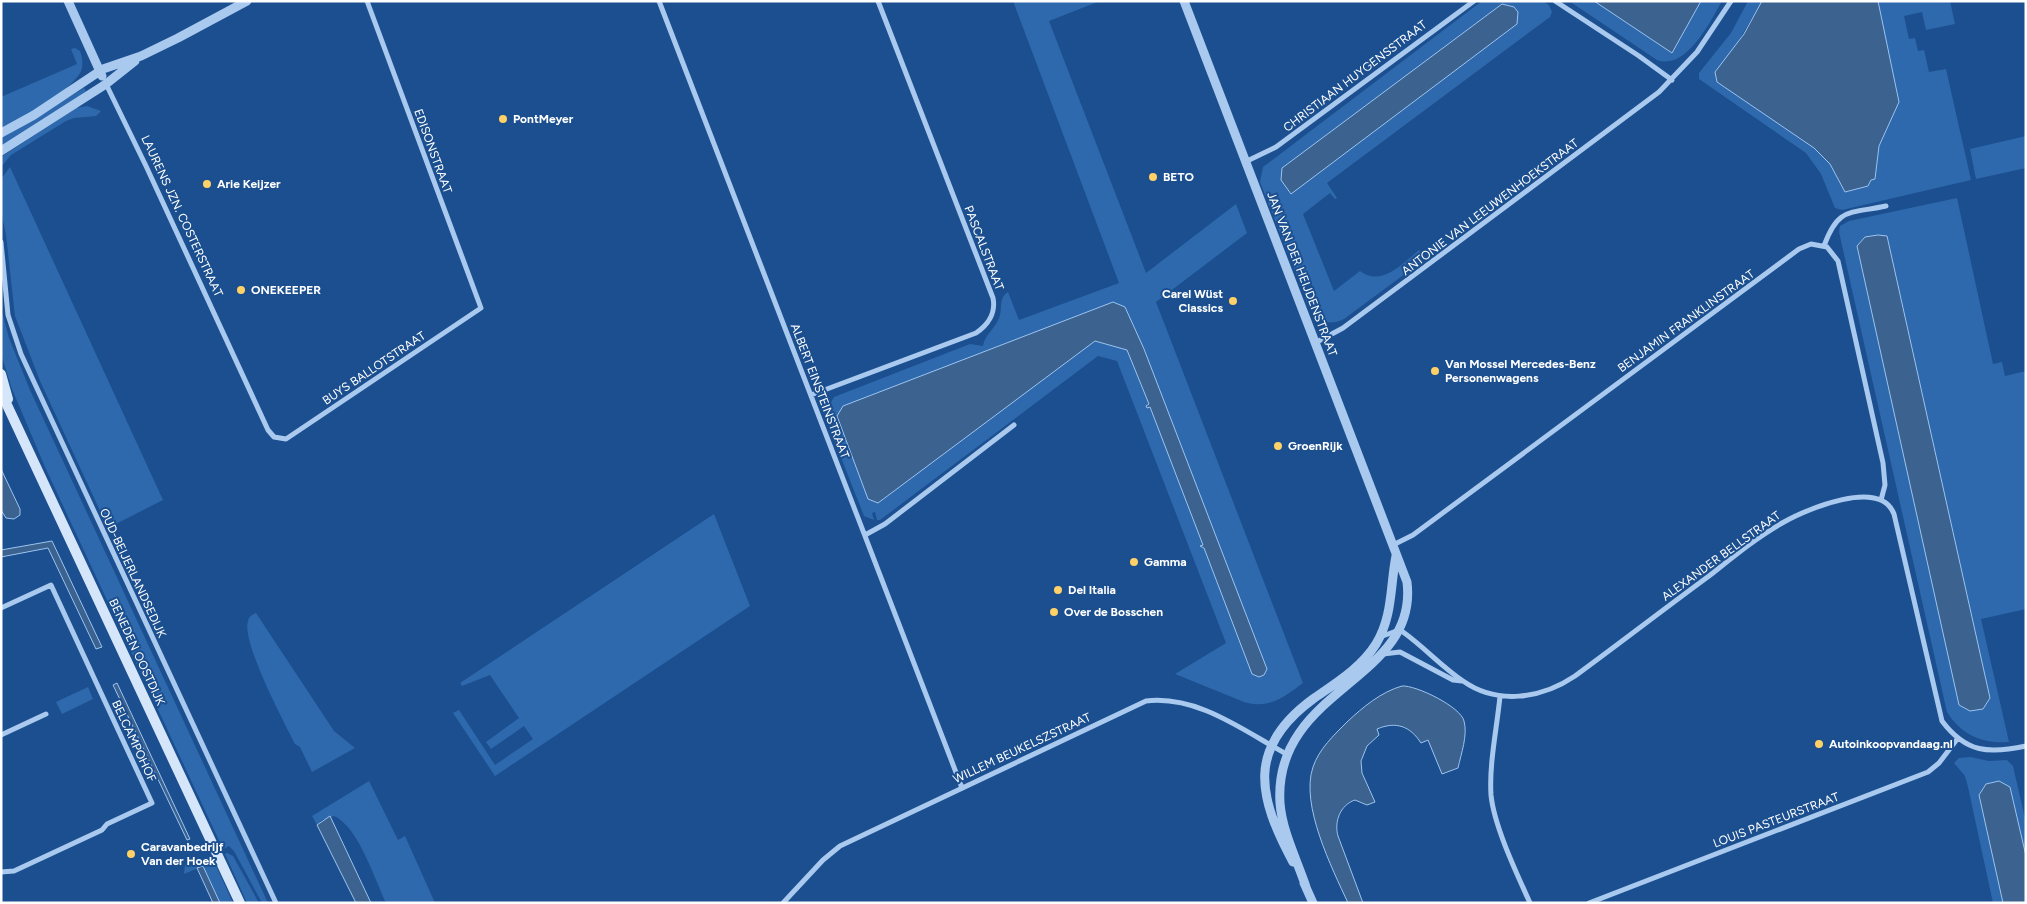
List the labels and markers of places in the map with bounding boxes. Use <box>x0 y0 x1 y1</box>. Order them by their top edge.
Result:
place label: PontMeyer <box>513 112 574 126</box>
marker: PontMeyer <box>497 113 509 125</box>
place label: BETO <box>1163 170 1194 184</box>
marker: BETO <box>1147 171 1159 183</box>
place label: Arie Keijzer <box>217 177 281 191</box>
marker: Arie Keijzer <box>201 178 213 190</box>
place label: ONEKEEPER <box>251 283 321 297</box>
marker: ONEKEEPER <box>235 284 247 296</box>
place label: Carel Wüst Classics <box>1162 287 1223 315</box>
marker: Carel Wüst Classics <box>1227 295 1239 307</box>
place label: Van Mossel Mercedes-Benz Personenwagens <box>1445 357 1596 385</box>
marker: Van Mossel Mercedes-Benz Personenwagens <box>1429 365 1441 377</box>
place label: GroenRijk <box>1288 439 1343 453</box>
marker: GroenRijk <box>1272 440 1284 452</box>
place label: Gamma <box>1144 555 1187 569</box>
marker: Gamma <box>1128 556 1140 568</box>
place label: Del Italia <box>1068 583 1116 597</box>
marker: Del Italia <box>1052 584 1064 596</box>
place label: Over de Bosschen <box>1064 605 1163 619</box>
marker: Over de Bosschen <box>1048 606 1060 618</box>
place label: Autoinkoopvandaag.nl <box>1829 737 1953 751</box>
marker: Autoinkoopvandaag.nl <box>1813 738 1825 750</box>
place label: Caravanbedrijf Van der Hoek <box>141 840 224 868</box>
marker: Caravanbedrijf Van der Hoek <box>125 848 137 860</box>

